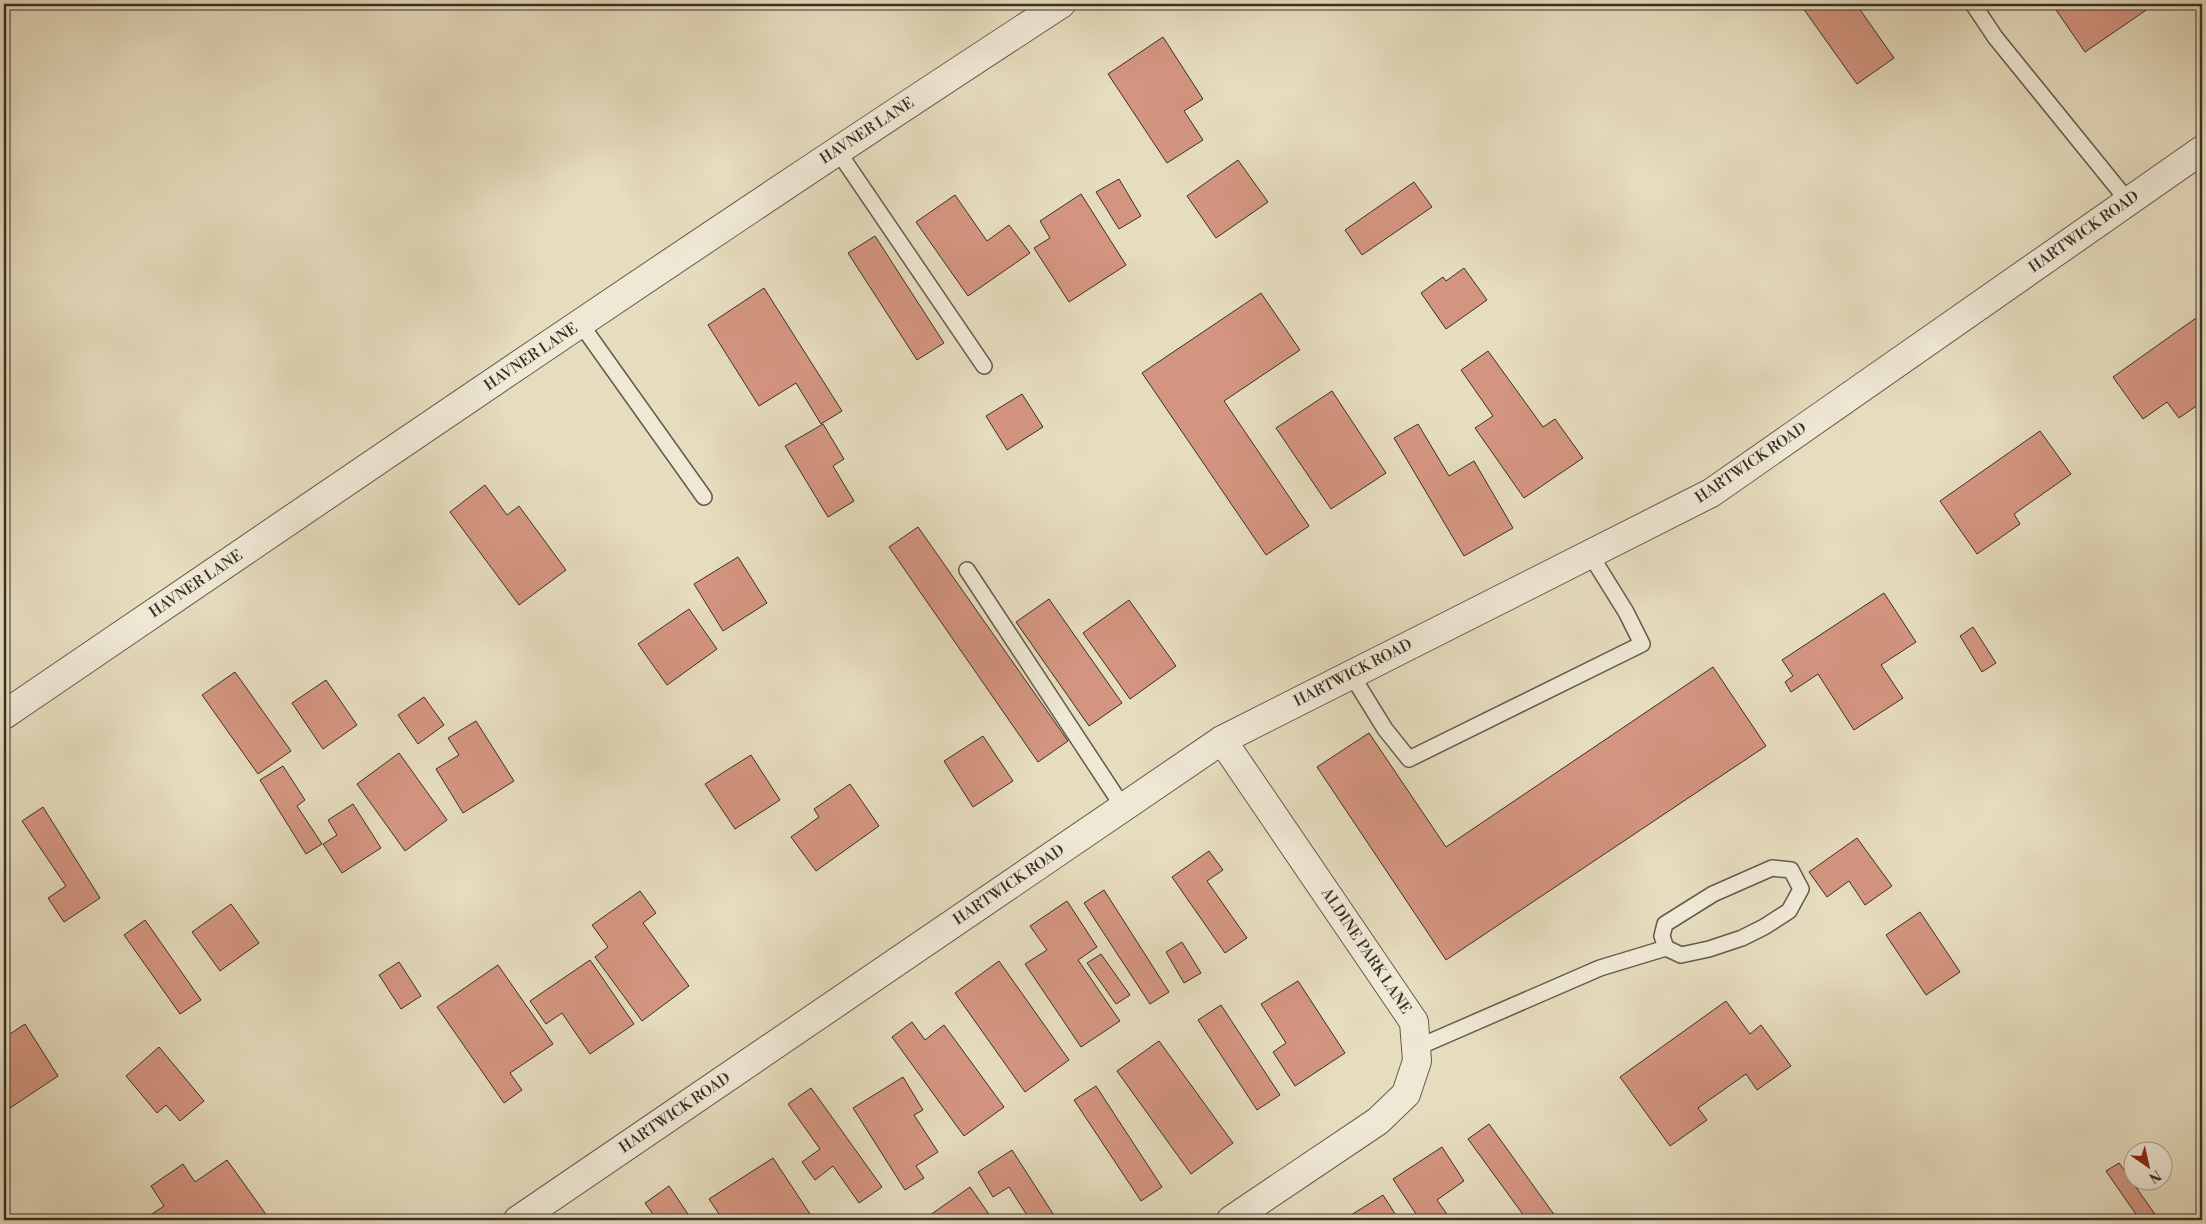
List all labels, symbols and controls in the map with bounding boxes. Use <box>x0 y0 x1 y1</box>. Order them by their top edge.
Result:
street label: HAVNER LANE <box>816 93 918 169</box>
street label: HARTWICK ROAD <box>2025 187 2143 277</box>
street label: HAVNER LANE <box>481 319 581 395</box>
street label: HARTWICK ROAD <box>1692 419 1810 507</box>
street label: HAVNER LANE <box>146 546 246 622</box>
street label: HARTWICK ROAD <box>1291 635 1415 711</box>
street label: HARTWICK ROAD <box>950 841 1068 929</box>
street label: ALDINE PARK LANE <box>1316 883 1415 1018</box>
street label: HARTWICK ROAD <box>616 1069 734 1157</box>
north arrow <box>2124 1142 2174 1192</box>
text: N <box>2145 1165 2164 1187</box>

